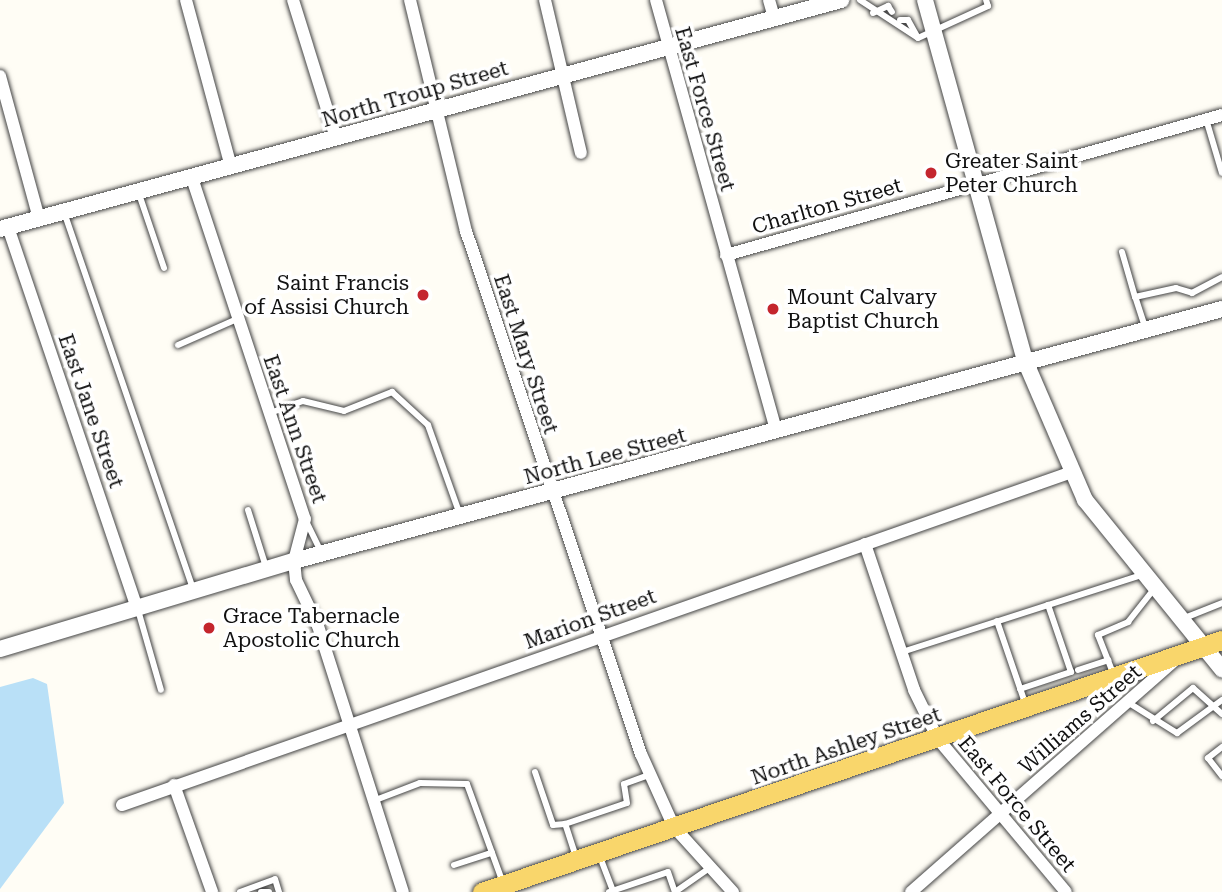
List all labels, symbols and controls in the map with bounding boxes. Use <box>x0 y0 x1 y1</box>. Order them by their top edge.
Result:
street label: East Force Street <box>669 24 741 194</box>
street label: North Troup Street <box>319 55 511 133</box>
place label: Greater Saint Peter Church <box>945 148 1078 198</box>
marker: Greater Saint Peter Church <box>923 165 939 181</box>
street label: Charlton Street <box>749 173 905 239</box>
place label: Saint Francis of Assisi Church <box>244 270 409 320</box>
street label: East Mary Street <box>488 271 564 437</box>
place label: Mount Calvary Baptist Church <box>787 284 939 334</box>
marker: Saint Francis of Assisi Church <box>415 287 431 303</box>
marker: Mount Calvary Baptist Church <box>765 301 781 317</box>
street label: East Jane Street <box>53 331 129 491</box>
street label: East Ann Street <box>258 351 332 507</box>
street label: North Lee Street <box>521 422 689 490</box>
street label: Marion Street <box>521 583 659 655</box>
place label: Grace Tabernacle Apostolic Church <box>223 603 400 653</box>
marker: Grace Tabernacle Apostolic Church <box>201 620 217 636</box>
street label: Williams Street <box>1014 659 1146 779</box>
street label: North Ashley Street <box>748 702 944 790</box>
street label: East Force Street <box>953 731 1081 877</box>

